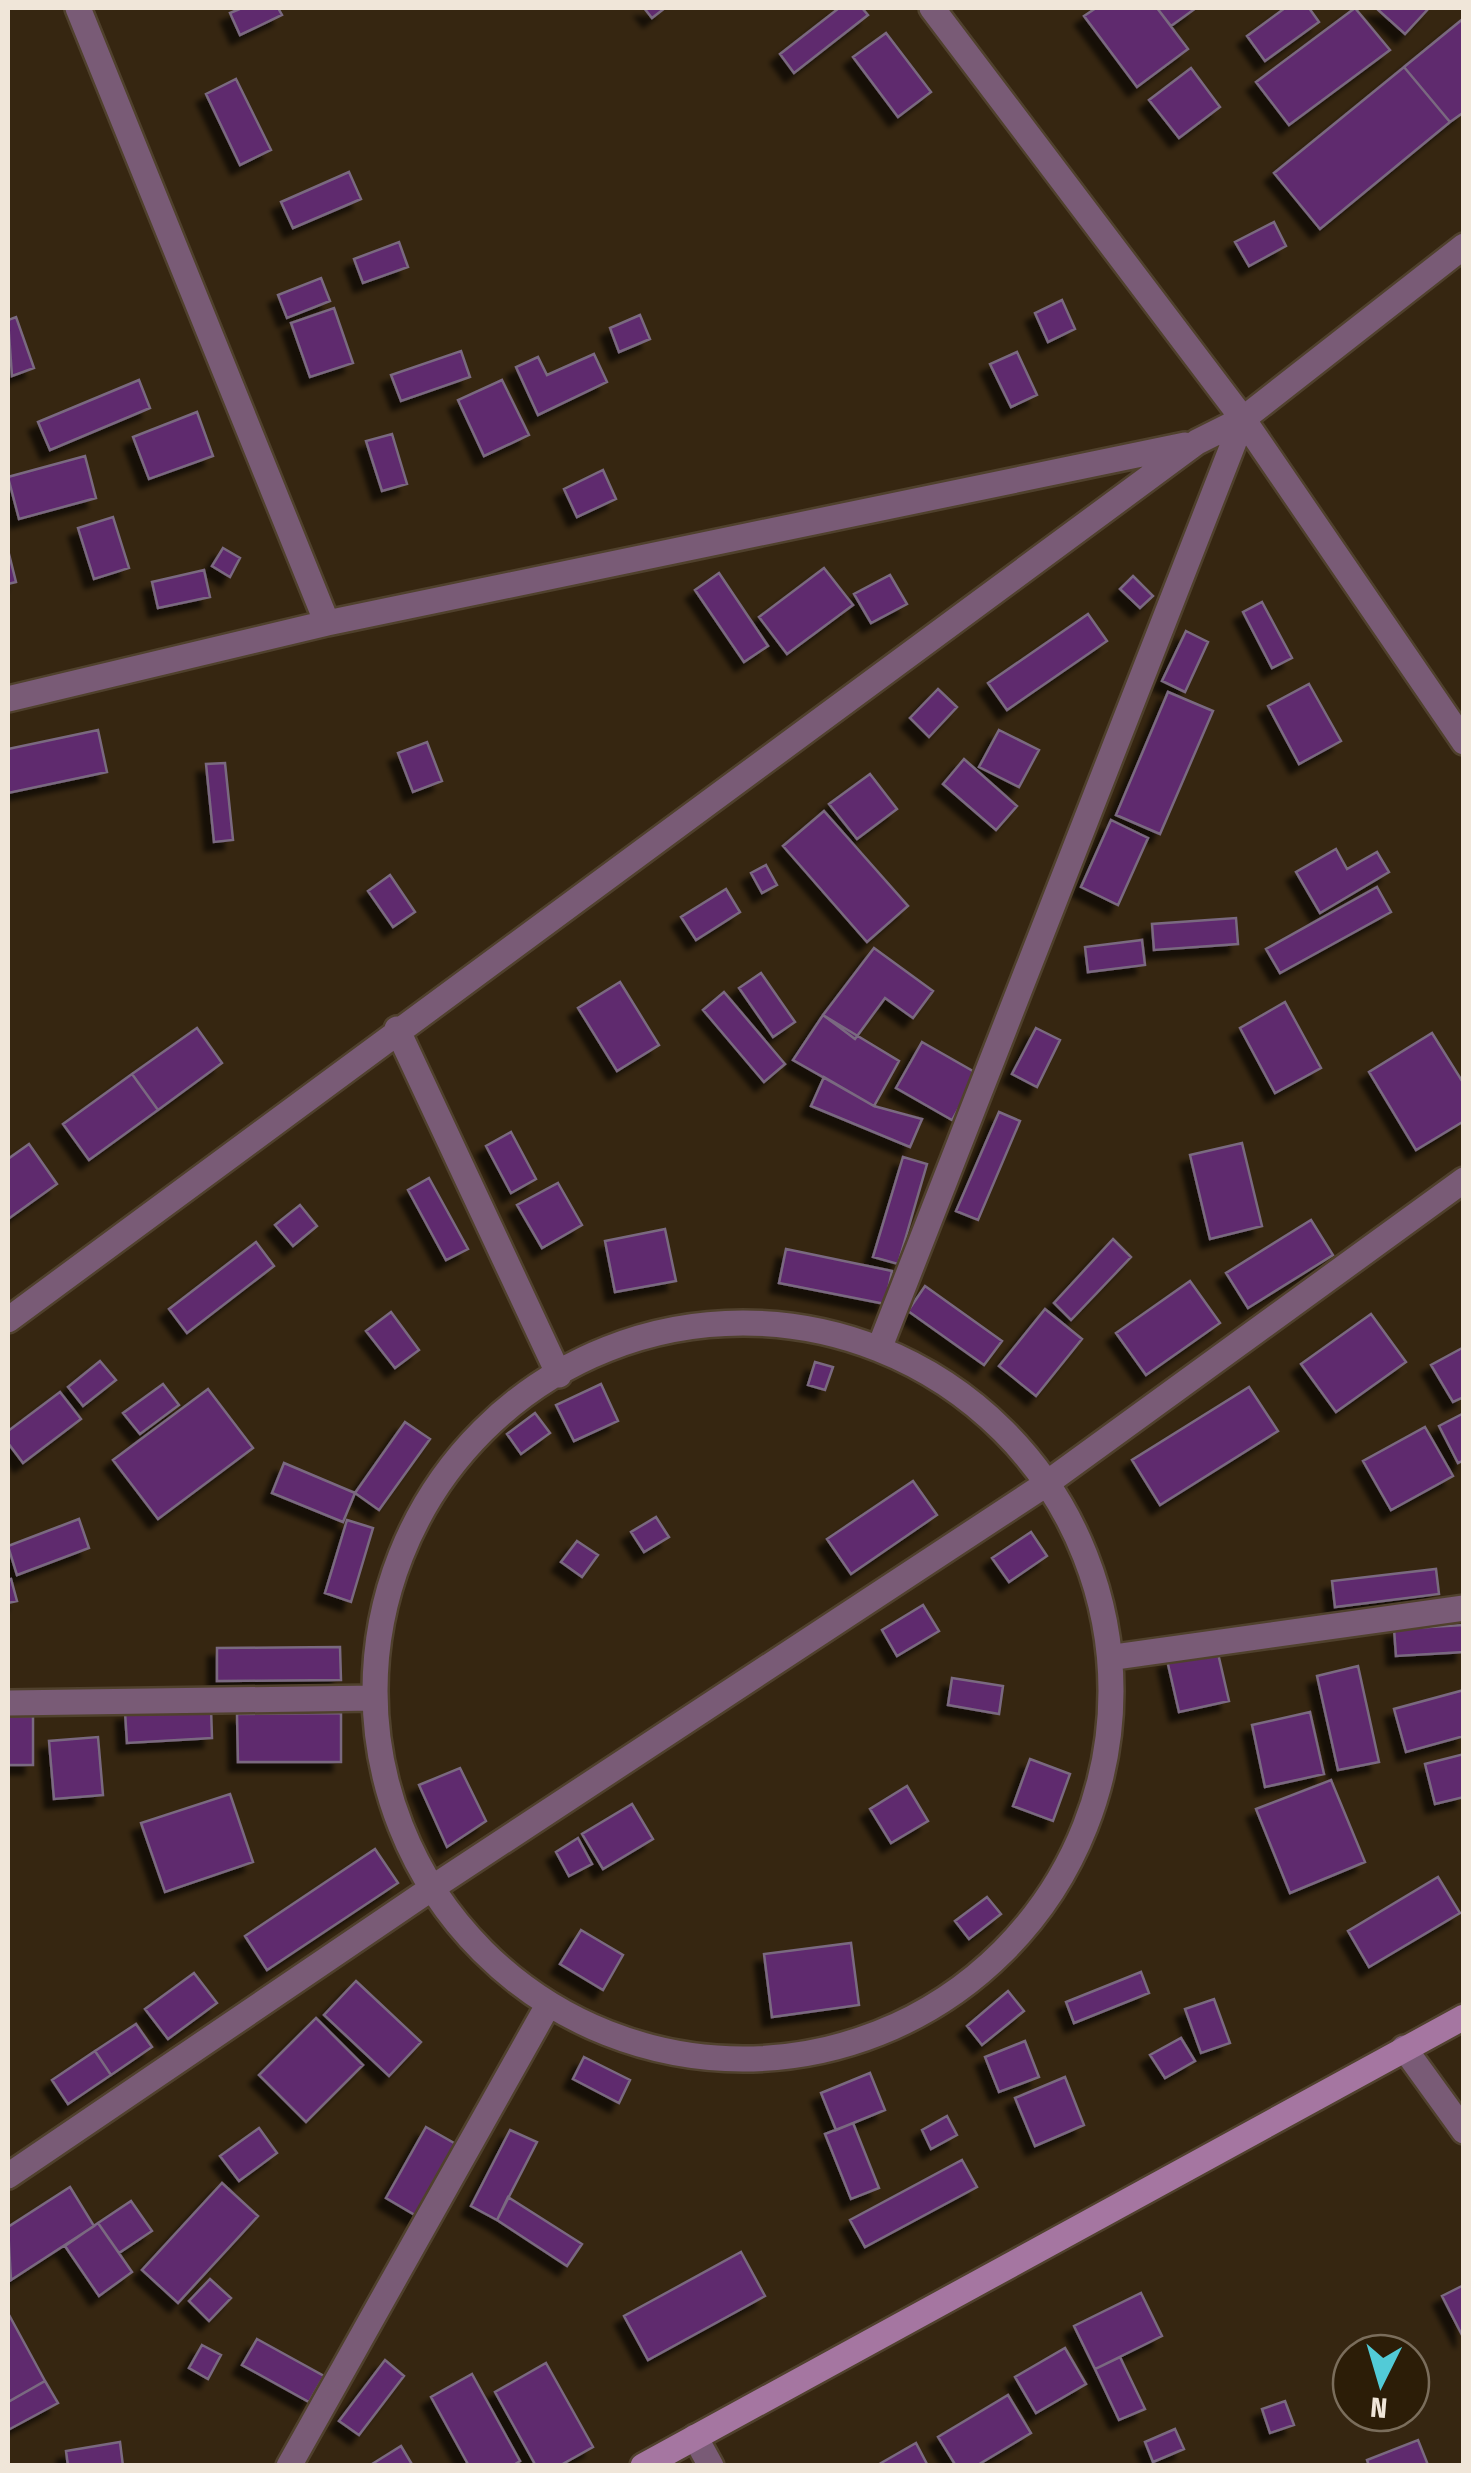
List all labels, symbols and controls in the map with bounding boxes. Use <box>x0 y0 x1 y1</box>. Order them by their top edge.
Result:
north arrow <box>1331 2333 1431 2433</box>
text: N <box>1369 2390 1389 2425</box>

